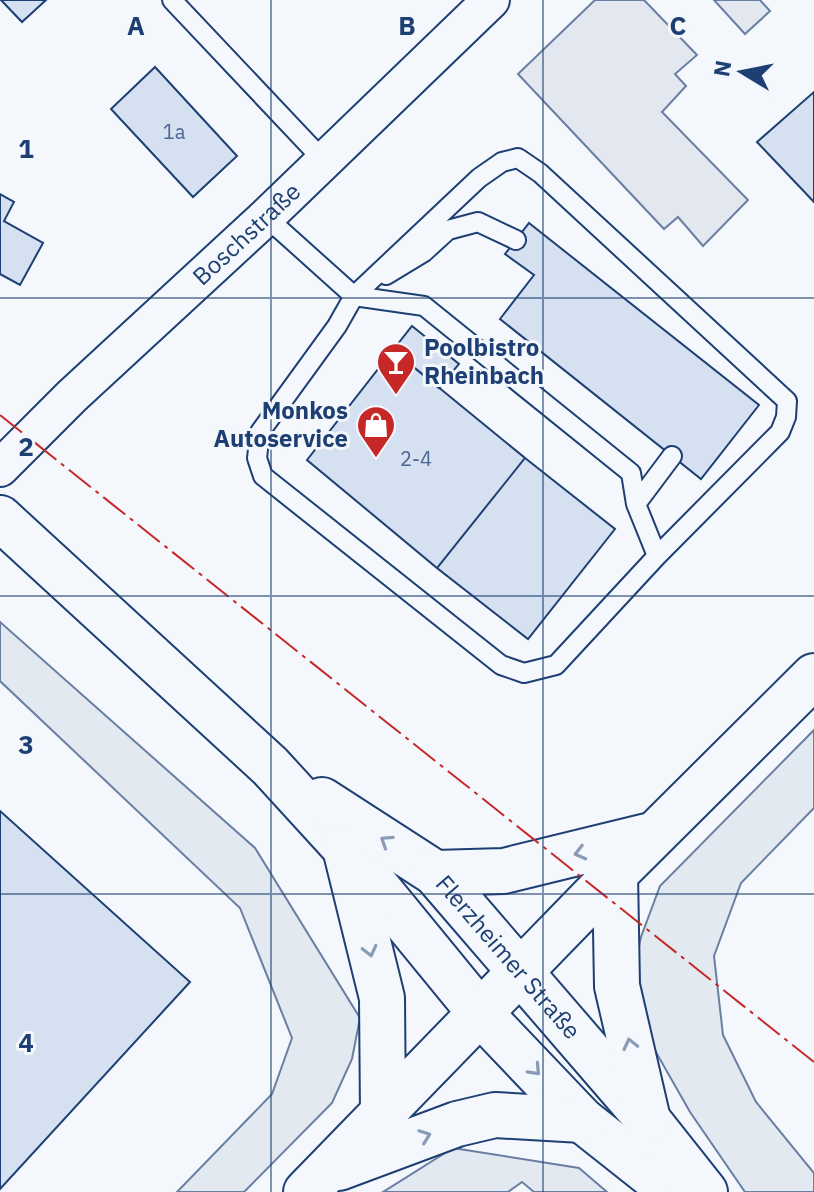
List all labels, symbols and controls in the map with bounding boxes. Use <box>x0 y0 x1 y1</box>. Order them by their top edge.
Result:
text: A <box>127 8 145 42</box>
text: B <box>398 8 416 42</box>
text: C <box>670 8 687 42</box>
north arrow <box>702 32 782 112</box>
text: N <box>706 58 737 79</box>
house number: 1a <box>163 118 186 145</box>
text: 1 <box>18 131 34 165</box>
street label: Boschstraße <box>185 175 307 292</box>
place label: Poolbistro Rheinbach <box>424 331 544 391</box>
bar icon: Poolbistro Rheinbach <box>375 341 417 396</box>
place label: Monkos Autoservice <box>214 394 348 454</box>
shop icon: Monkos Autoservice <box>355 404 397 459</box>
text: 2 <box>18 429 34 463</box>
house number: 2-4 <box>400 445 432 472</box>
text: 3 <box>18 727 34 761</box>
one-way arrow <box>380 836 395 851</box>
one-way arrow <box>573 843 587 860</box>
street label: Flerzheimer Straße <box>429 868 588 1046</box>
one-way arrow <box>361 944 378 958</box>
text: 4 <box>18 1025 34 1059</box>
one-way arrow <box>622 1037 639 1051</box>
one-way arrow <box>525 1061 539 1076</box>
one-way arrow <box>417 1129 431 1146</box>

